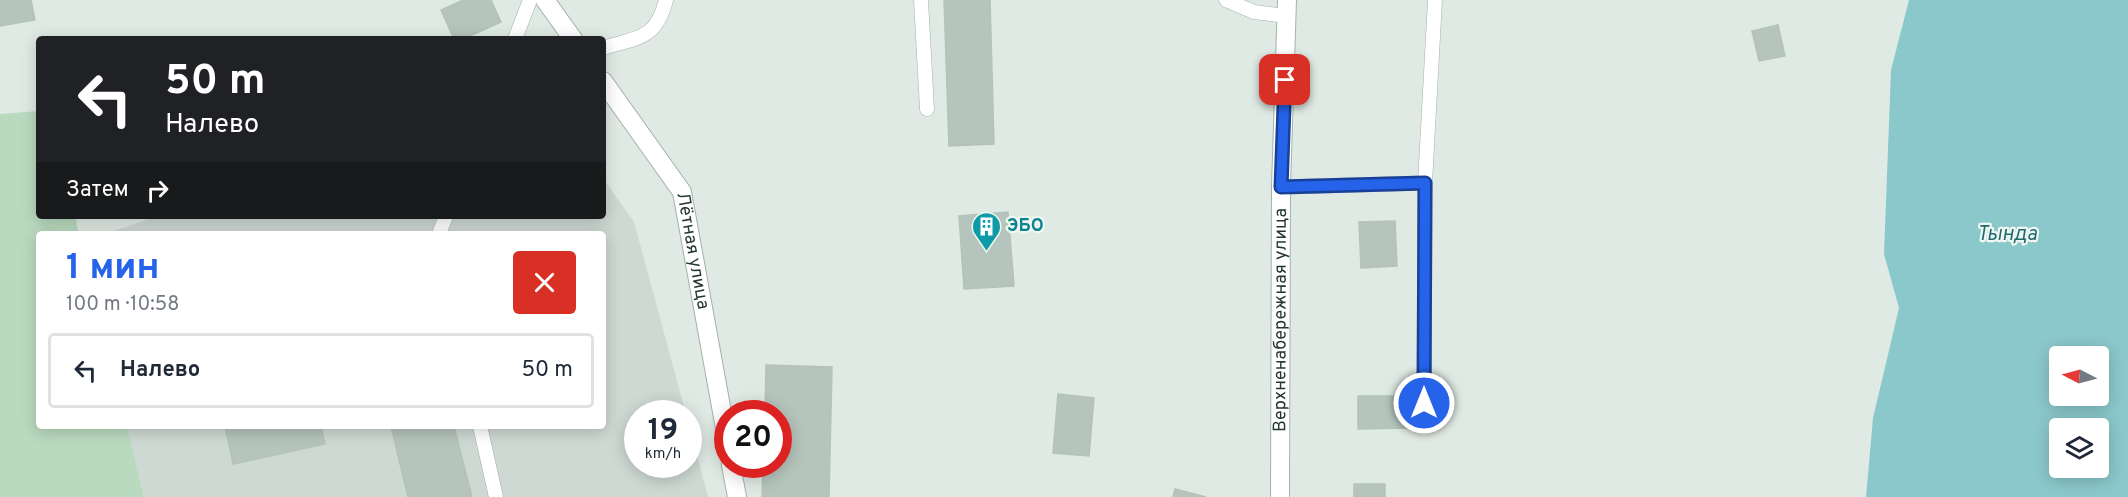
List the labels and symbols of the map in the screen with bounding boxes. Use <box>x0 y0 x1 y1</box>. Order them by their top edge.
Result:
pin <box>1259 54 1310 105</box>
street label: Лётная улица <box>671 190 715 311</box>
street label: Верхненабережная улица <box>1269 208 1292 432</box>
building icon: ЭБО <box>970 210 1002 252</box>
place label: ЭБО <box>1007 215 1044 238</box>
water label: Тында <box>1977 222 2038 248</box>
north arrow <box>2049 346 2109 406</box>
position arrow <box>1392 371 1456 435</box>
speed limit sign: 20 <box>714 400 792 478</box>

